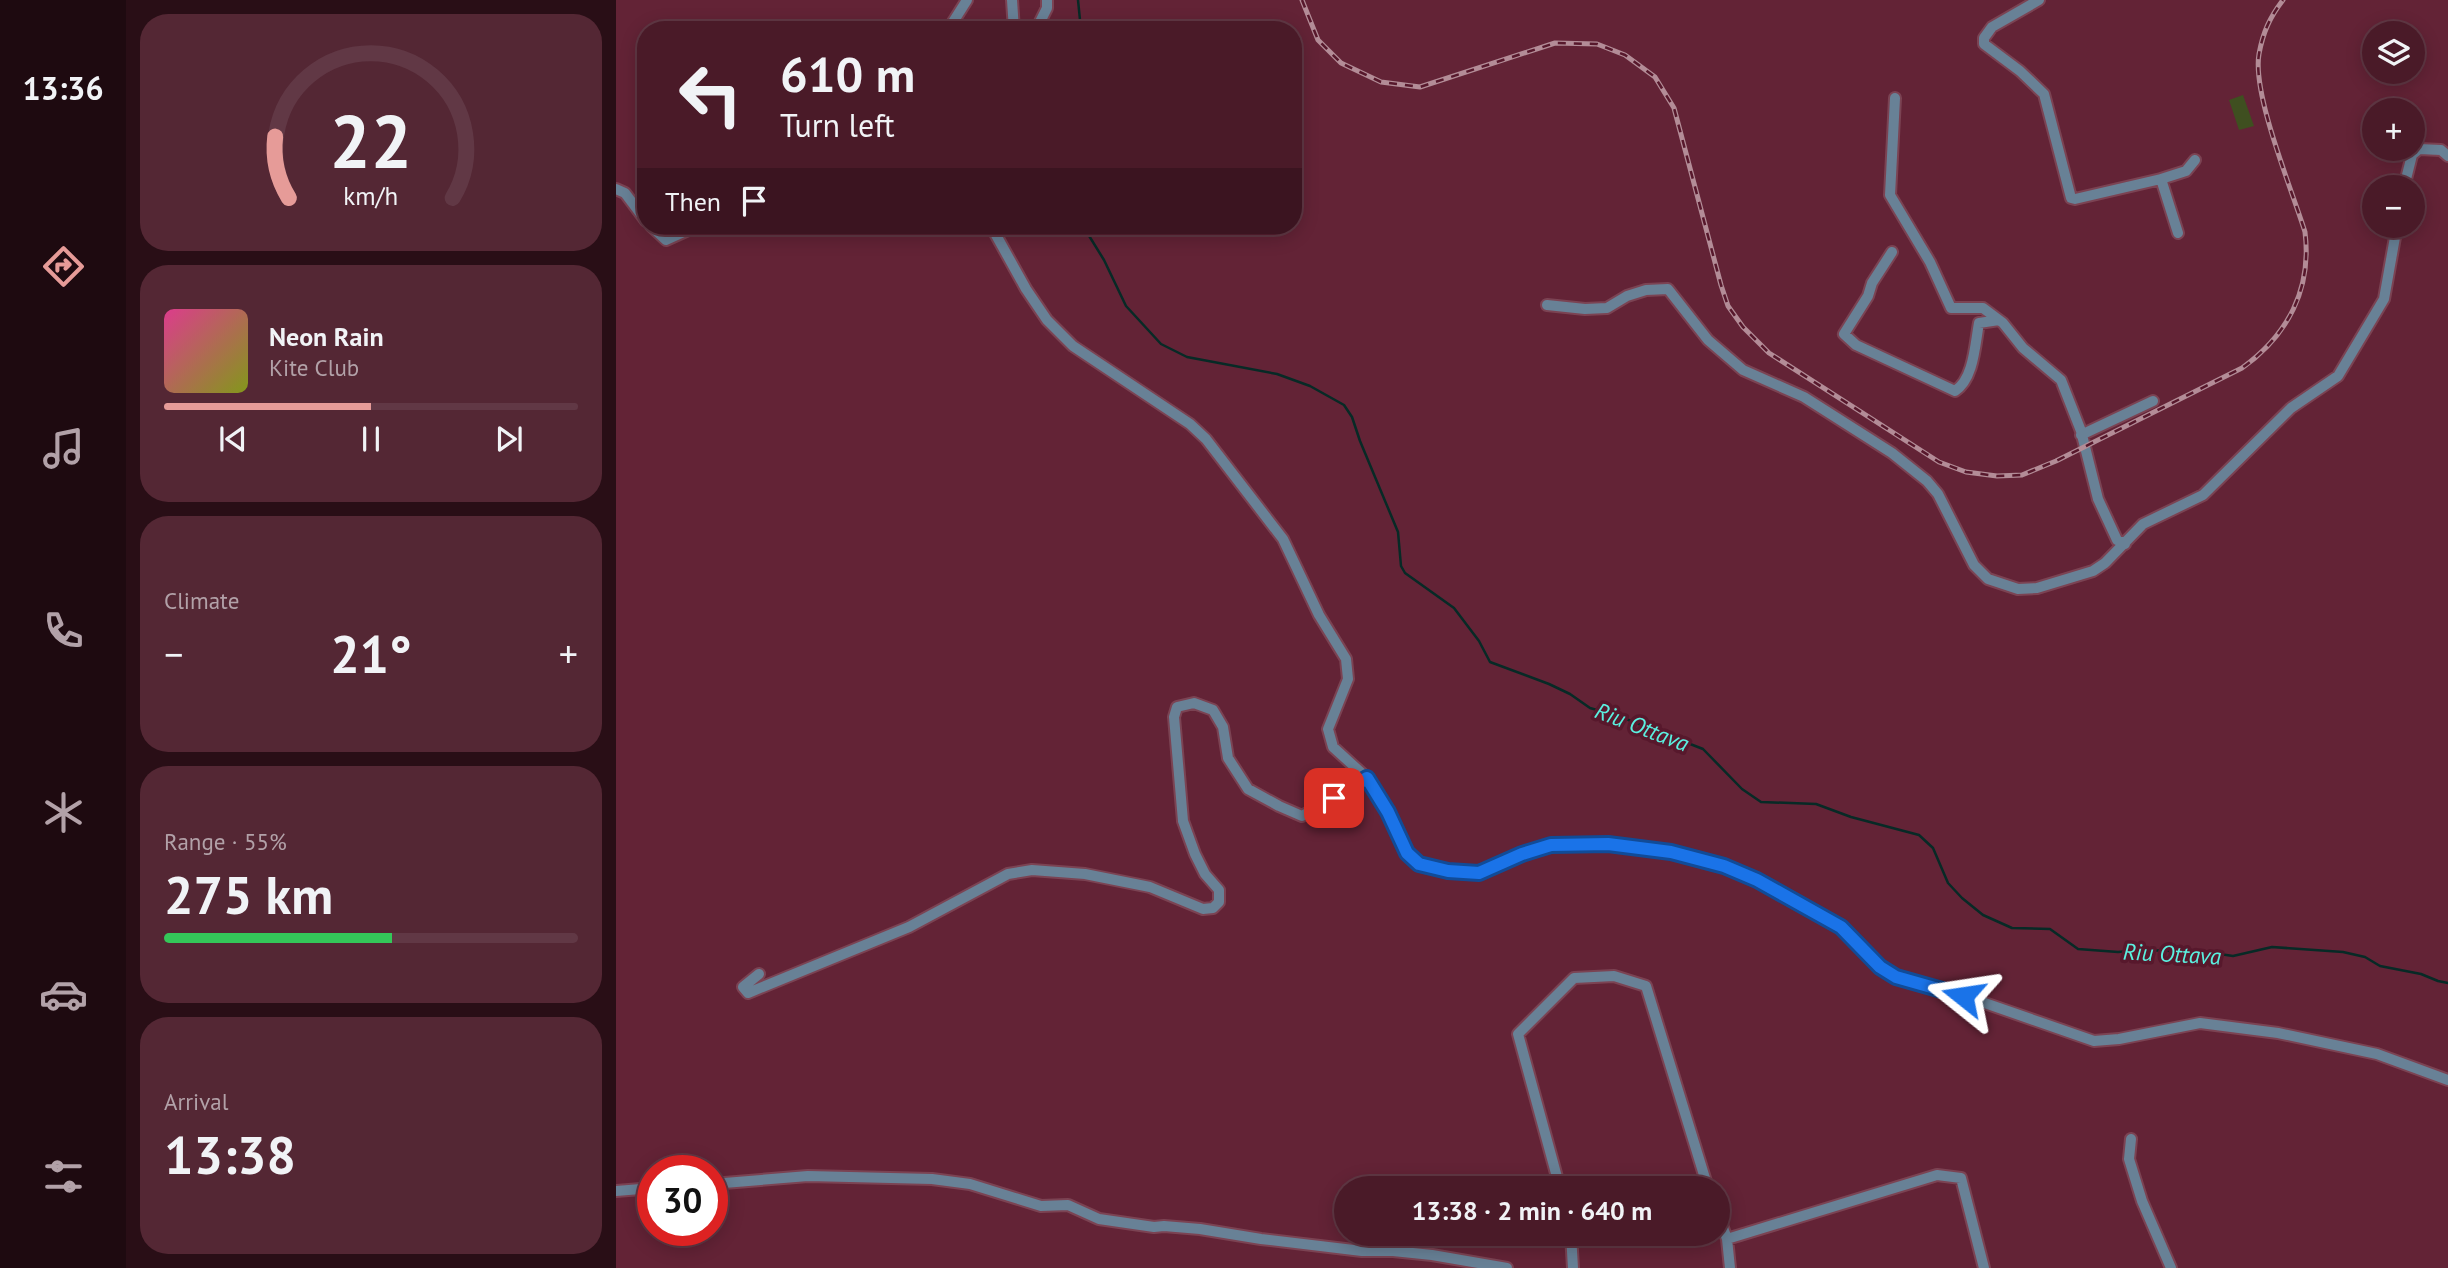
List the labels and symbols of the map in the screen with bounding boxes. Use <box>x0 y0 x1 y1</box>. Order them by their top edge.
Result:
water label: Riu Ottava <box>1591 695 1693 758</box>
pin <box>1304 768 1364 828</box>
water label: Riu Ottava <box>2122 936 2222 971</box>
position arrow <box>1926 959 2000 1033</box>
speed limit sign: 30 <box>637 1155 728 1246</box>

